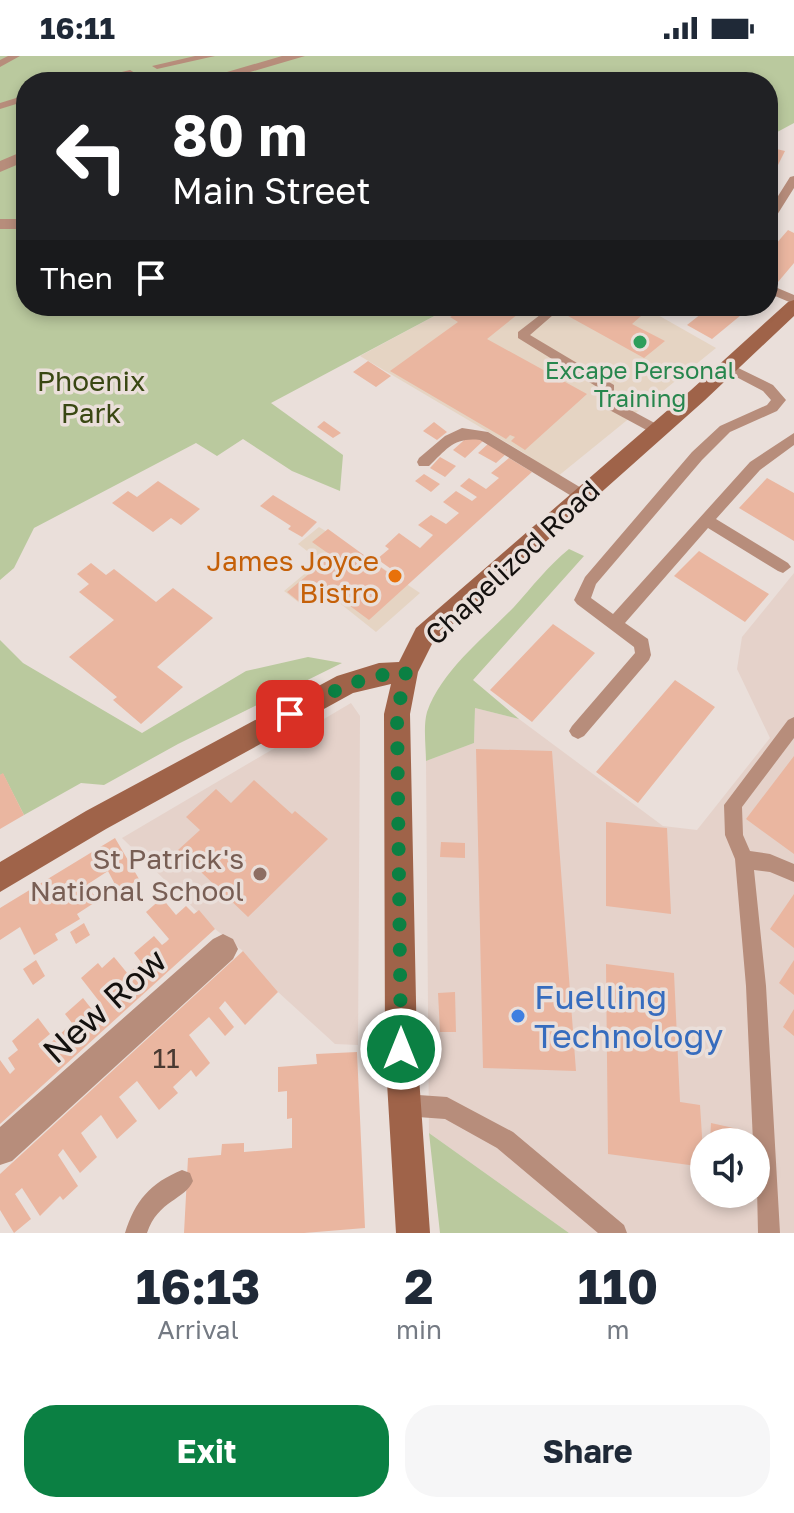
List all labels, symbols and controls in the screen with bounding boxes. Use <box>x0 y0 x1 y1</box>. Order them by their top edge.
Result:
text: 16:11 <box>40 10 115 46</box>
text: 80 m <box>172 101 307 168</box>
icon: left <box>40 104 144 208</box>
text: Main Street <box>172 169 371 212</box>
icon: arrive <box>129 256 173 300</box>
text: Then <box>40 260 113 296</box>
marker: Excape Personal Training <box>631 333 649 351</box>
place label: Excape Personal Training <box>545 355 735 412</box>
park label: Phoenix Park <box>37 364 145 429</box>
street label: Chapelizod Road <box>418 473 606 651</box>
place label: James Joyce Bistro <box>206 544 379 609</box>
marker: James Joyce Bistro <box>386 567 404 585</box>
pin <box>256 680 324 748</box>
icon: arrive <box>268 692 312 736</box>
place label: St Patrick's National School <box>30 842 244 907</box>
marker: St Patrick's National School <box>251 865 269 883</box>
street label: New Row <box>34 939 174 1071</box>
place label: Fuelling Technology <box>534 976 723 1055</box>
position arrow <box>359 1007 443 1091</box>
marker: Fuelling Technology <box>509 1007 527 1025</box>
house number: 11 <box>152 1041 180 1074</box>
map controls <box>690 1128 770 1208</box>
button: sound <box>690 1128 770 1208</box>
text: 16:13 <box>136 1257 260 1315</box>
text: 2 <box>404 1257 434 1315</box>
text: 110 <box>578 1257 658 1315</box>
text: Arrival <box>157 1314 239 1345</box>
text: min <box>396 1314 442 1345</box>
text: m <box>606 1314 629 1345</box>
button: Exit <box>24 1405 389 1497</box>
button: Share <box>405 1405 770 1497</box>

